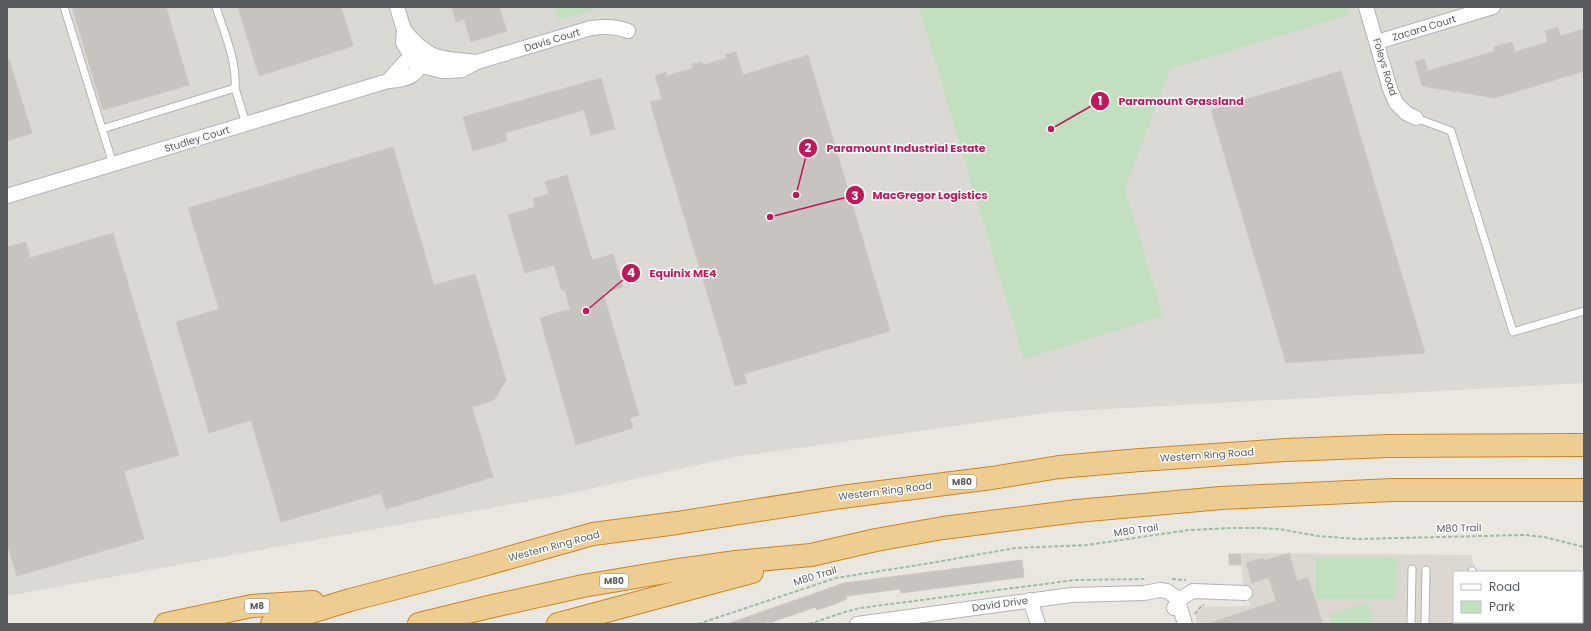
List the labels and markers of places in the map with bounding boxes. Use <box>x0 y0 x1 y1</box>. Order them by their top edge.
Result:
callout: Paramount Grassland <box>1090 90 1251 113</box>
callout: Paramount Industrial Estate <box>798 136 993 159</box>
callout: MacGregor Logistics <box>845 184 996 207</box>
callout: Equinix ME4 <box>621 261 724 284</box>

